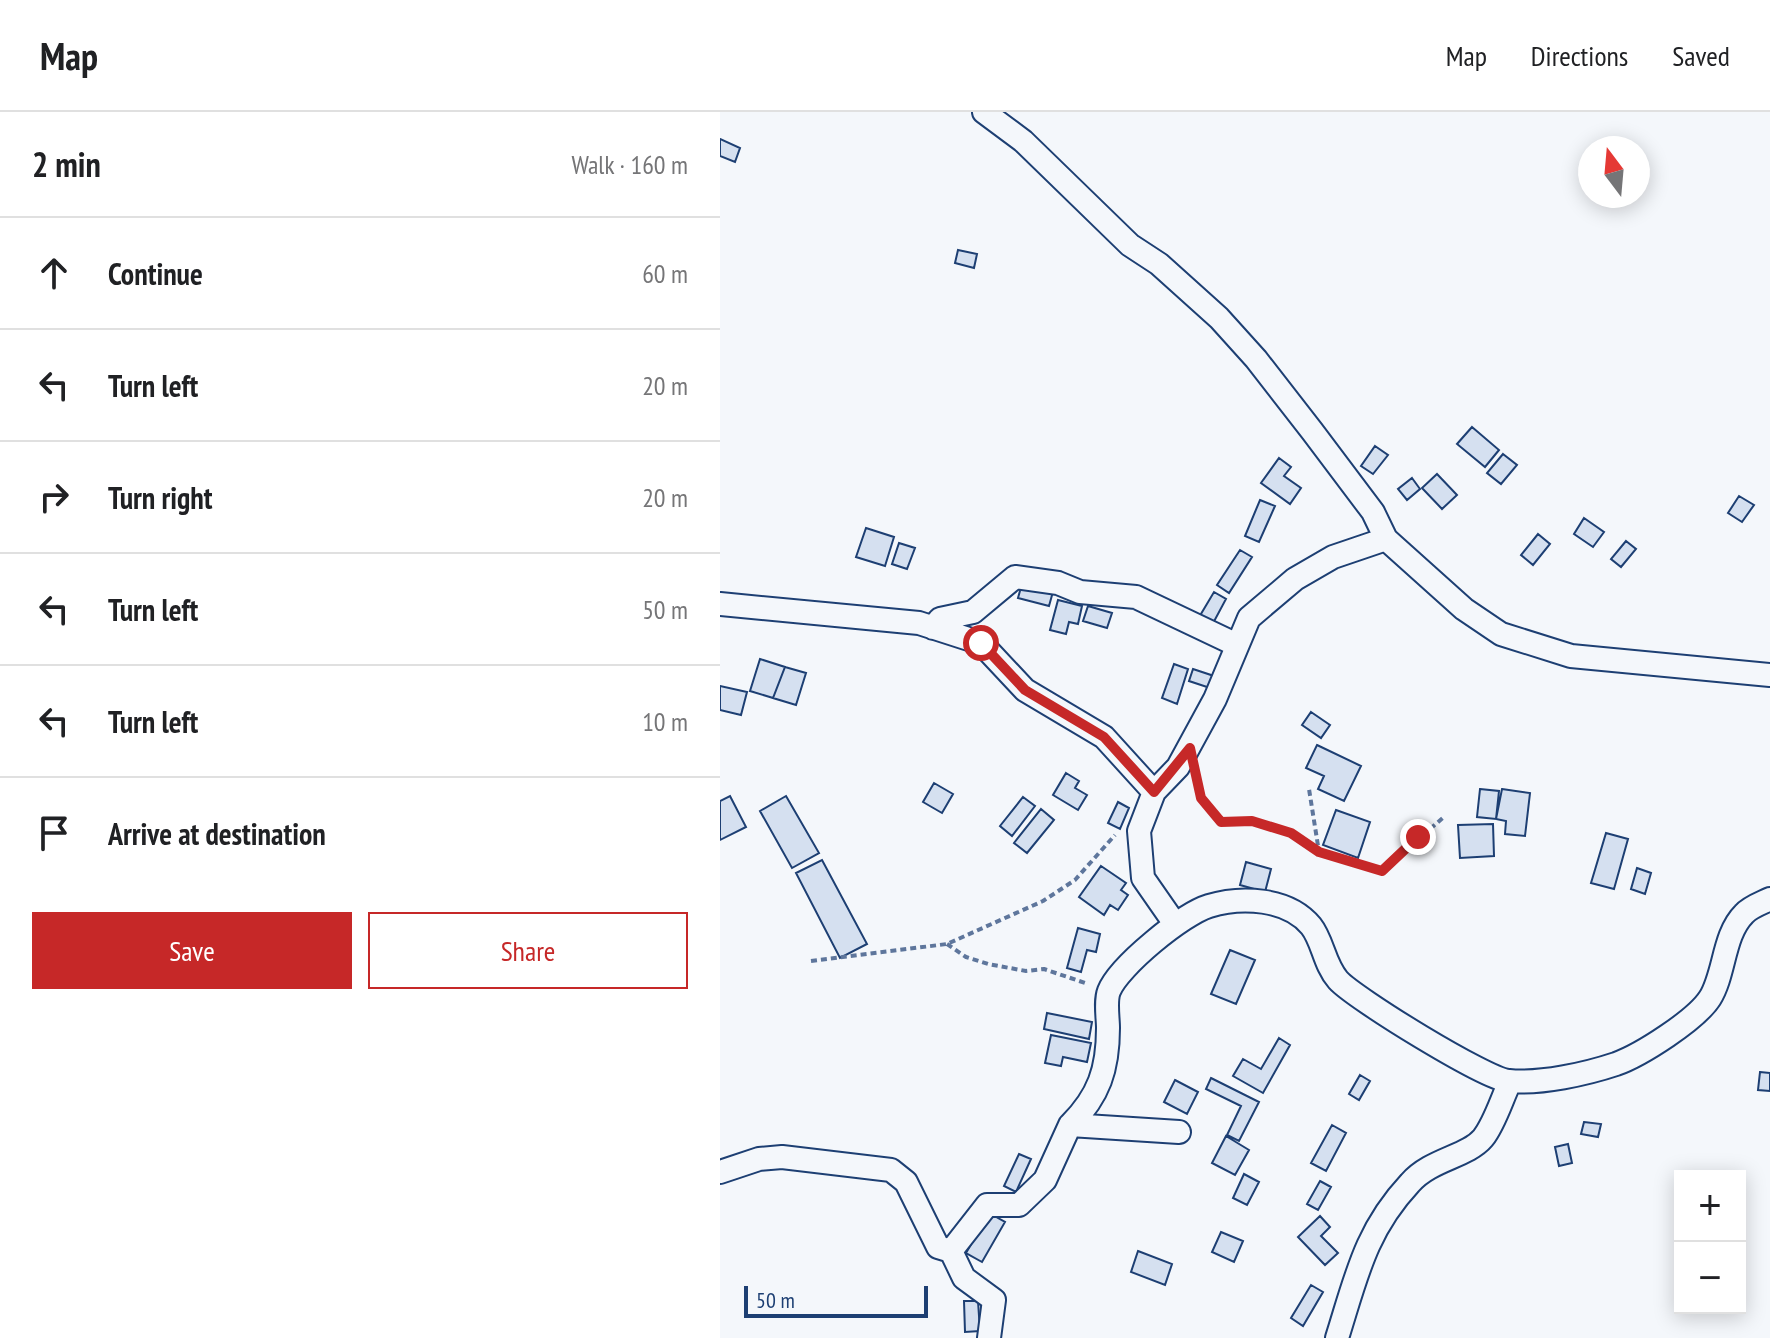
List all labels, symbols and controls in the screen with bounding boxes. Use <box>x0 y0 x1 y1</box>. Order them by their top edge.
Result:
text: Map <box>40 31 98 80</box>
text: Map <box>1446 37 1487 74</box>
text: Directions <box>1531 37 1628 74</box>
text: Saved <box>1672 37 1730 74</box>
north arrow <box>1578 136 1650 208</box>
text: 2 min <box>32 142 101 186</box>
text: Walk · 160 m <box>571 148 688 181</box>
icon: ahead <box>32 251 76 295</box>
text: Continue <box>108 254 203 293</box>
text: 60 m <box>642 257 688 290</box>
icon: left <box>32 363 76 407</box>
text: Turn left <box>108 366 198 405</box>
text: 20 m <box>642 369 688 402</box>
icon: right <box>32 475 76 519</box>
text: Turn right <box>108 478 212 517</box>
text: 20 m <box>642 481 688 514</box>
icon: left <box>32 587 76 631</box>
text: Turn left <box>108 590 198 629</box>
text: 50 m <box>642 593 688 626</box>
route start <box>963 625 999 661</box>
icon: left <box>32 699 76 743</box>
text: Turn left <box>108 702 198 741</box>
text: 10 m <box>642 705 688 738</box>
icon: arrive <box>32 811 76 855</box>
text: Arrive at destination <box>108 814 326 853</box>
route end <box>1400 819 1436 855</box>
button: Save <box>32 912 352 989</box>
button: Share <box>368 912 688 989</box>
map controls <box>1674 1170 1746 1314</box>
button: + <box>1674 1170 1746 1242</box>
button: − <box>1674 1242 1746 1314</box>
scale bar <box>744 1282 928 1318</box>
text: 50 m <box>756 1286 795 1314</box>

